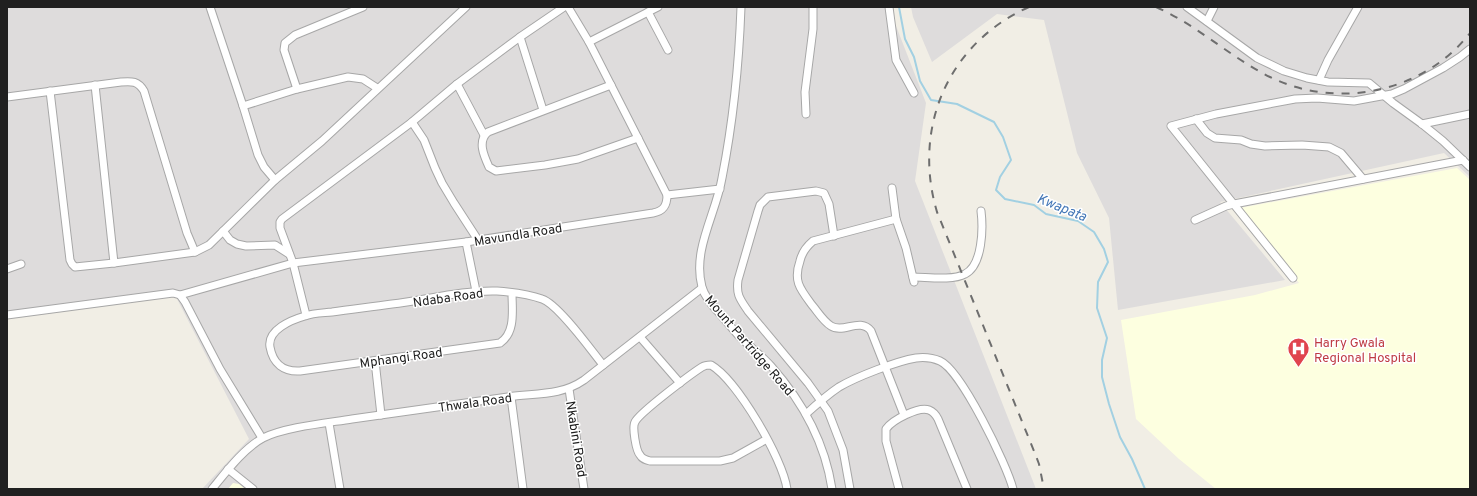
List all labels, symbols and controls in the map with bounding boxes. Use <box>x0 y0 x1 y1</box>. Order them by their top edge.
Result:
water label: Kwapata <box>1034 191 1089 226</box>
street label: Mavundla Road <box>473 221 564 251</box>
street label: Ndaba Road <box>412 286 484 312</box>
street label: Mount Partridge Road <box>701 293 796 400</box>
hospital icon: Harry Gwala Regional Hospital <box>1286 336 1312 369</box>
place label: Harry Gwala Regional Hospital <box>1314 336 1416 367</box>
street label: Mphangi Road <box>359 345 444 373</box>
street label: Thwala Road <box>437 391 513 417</box>
street label: Nkabini Road <box>561 400 589 479</box>

